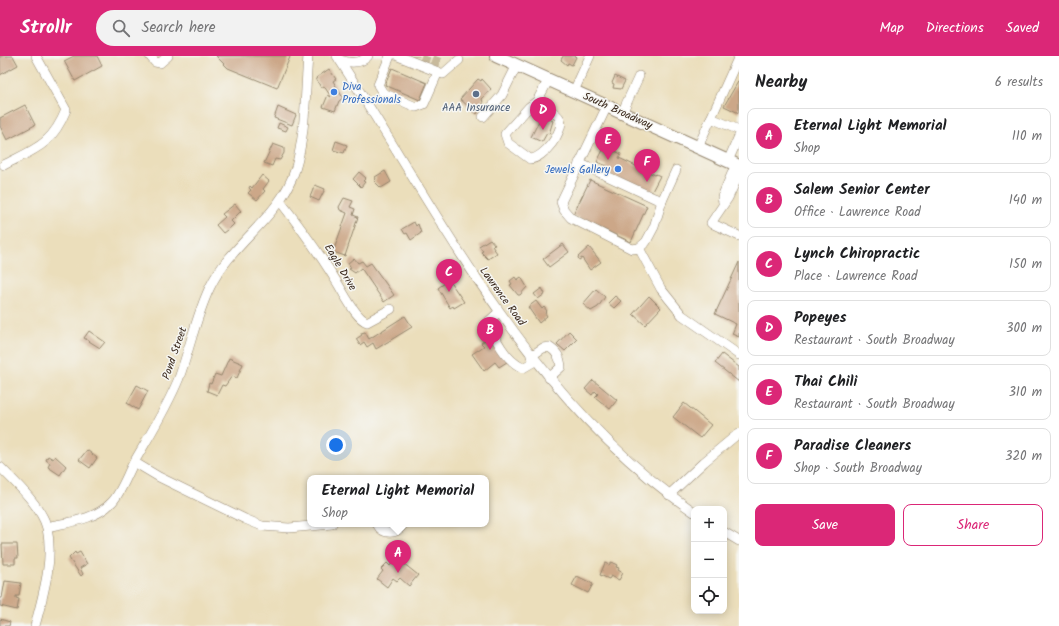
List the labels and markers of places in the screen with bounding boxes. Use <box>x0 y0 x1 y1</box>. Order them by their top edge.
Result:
place label: Diva Professionals <box>342 78 401 109</box>
marker: Diva Professionals <box>329 87 339 97</box>
marker: AAA Insurance <box>471 89 481 99</box>
pin: D <box>530 97 556 130</box>
place label: AAA Insurance <box>442 99 510 117</box>
pin: E <box>595 127 621 160</box>
pin: F <box>634 149 660 182</box>
place label: Jewels Gallery <box>545 161 611 179</box>
marker: Jewels Gallery <box>613 164 623 174</box>
pin: C <box>436 259 462 292</box>
pin: B <box>477 317 503 350</box>
pin: A <box>385 540 411 573</box>

